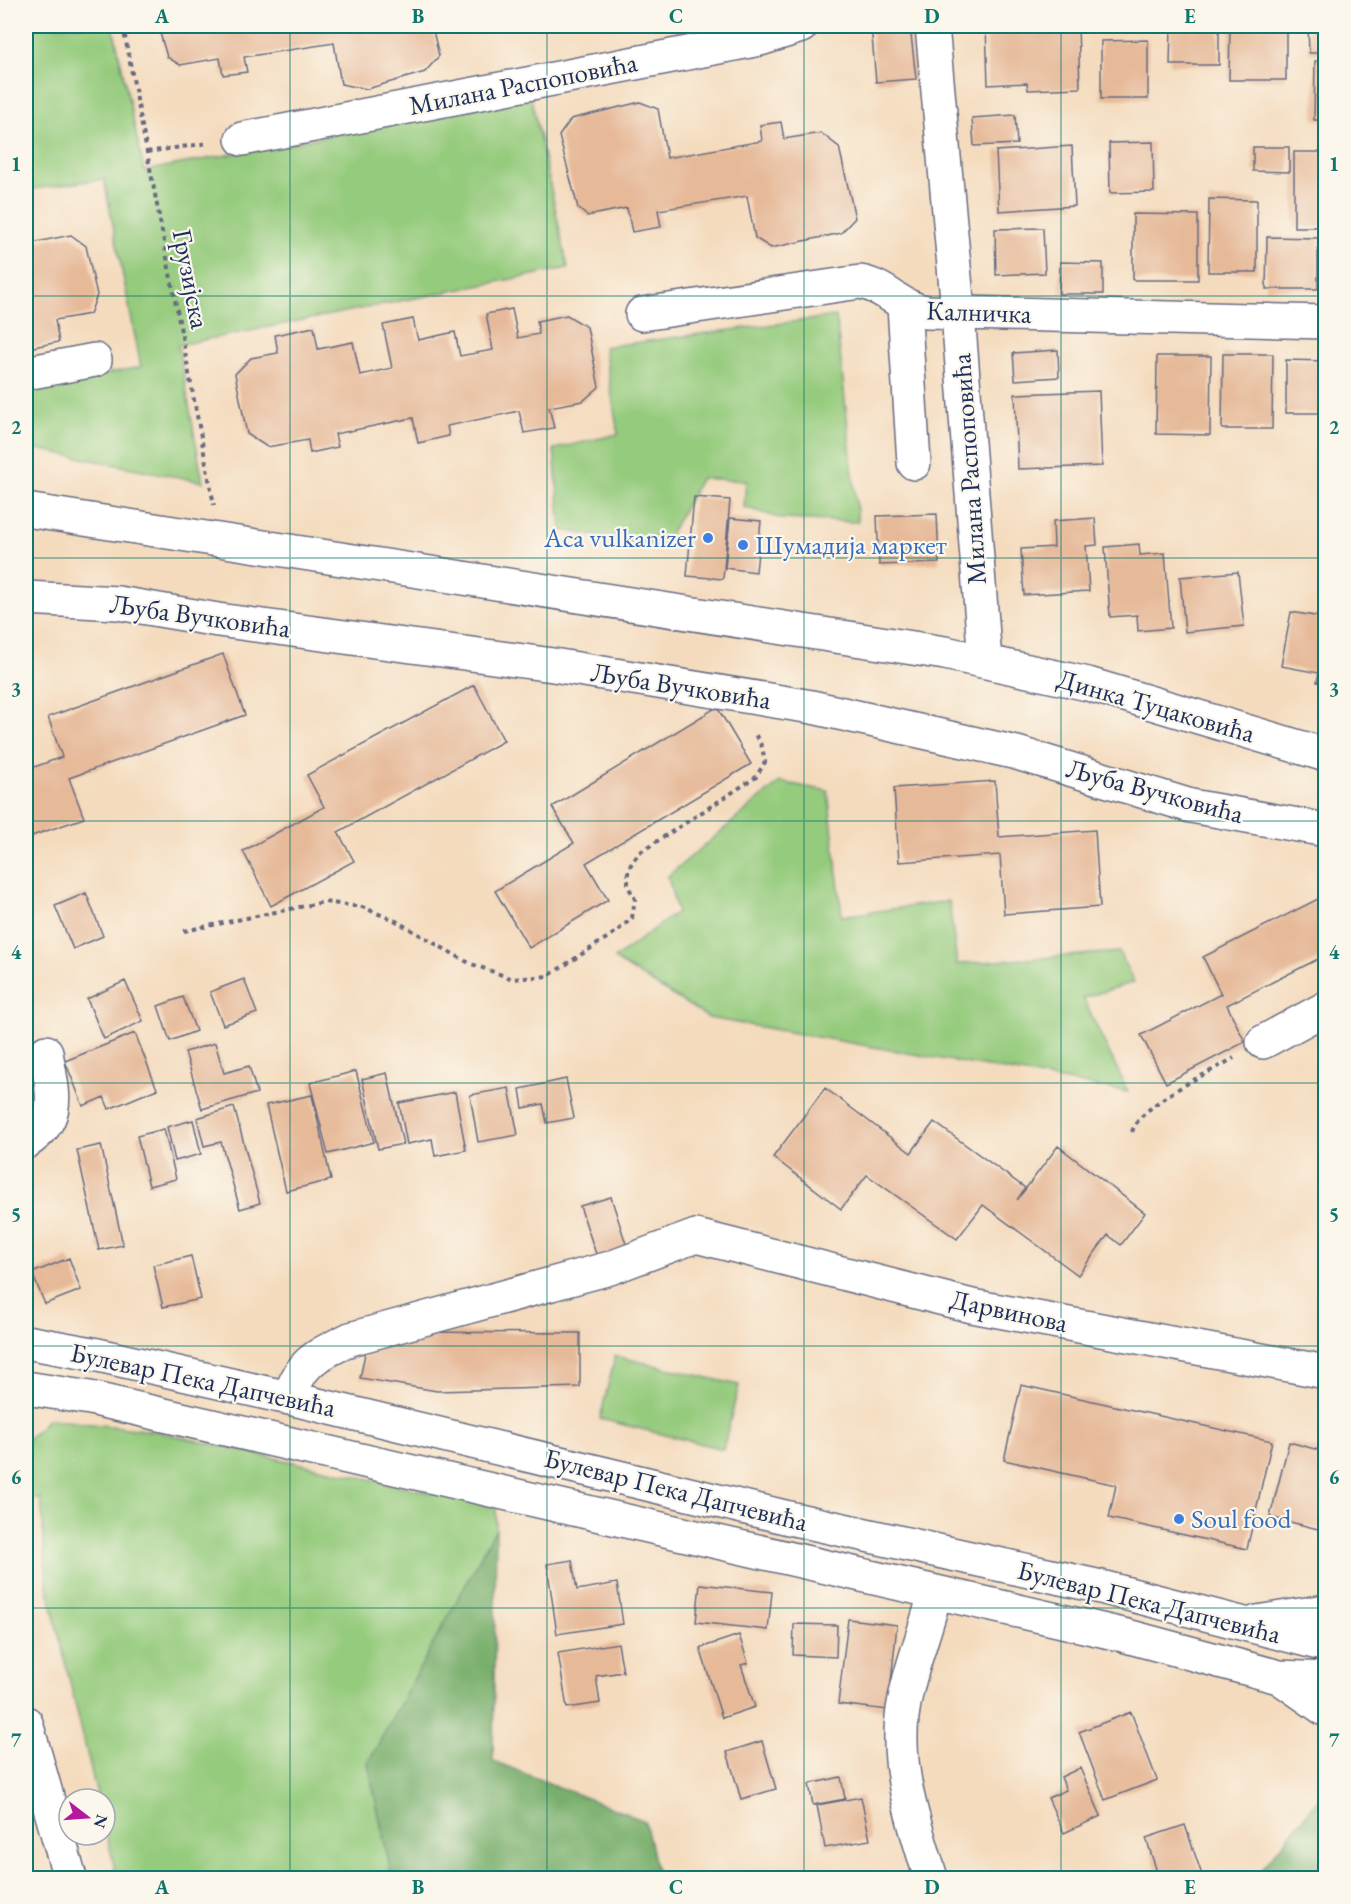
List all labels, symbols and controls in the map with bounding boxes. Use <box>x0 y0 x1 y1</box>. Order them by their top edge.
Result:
text: A <box>154 3 170 29</box>
text: B <box>412 3 424 29</box>
text: C <box>669 3 683 29</box>
text: D <box>924 3 940 29</box>
text: E <box>1184 3 1196 29</box>
street label: Милана Распоповића <box>406 44 640 123</box>
text: 1 <box>11 151 21 177</box>
text: 1 <box>1329 151 1339 177</box>
street label: Грузијска <box>165 226 218 332</box>
street label: Калничка <box>926 292 1032 331</box>
street label: Милана Распоповића <box>943 352 994 586</box>
text: 2 <box>11 414 22 440</box>
text: 2 <box>1329 414 1340 440</box>
place label: Aca vulkanizer <box>543 520 696 555</box>
place label: Шумадија маркет <box>755 527 947 562</box>
marker: Aca vulkanizer <box>701 531 715 545</box>
marker: Шумадија маркет <box>736 538 750 552</box>
street label: Љуба Вучковића <box>108 586 293 646</box>
street label: Љуба Вучковића <box>589 654 774 717</box>
street label: Динка Туцаковића <box>1053 661 1259 751</box>
text: 3 <box>11 676 21 702</box>
text: 3 <box>1329 676 1339 702</box>
street label: Љуба Вучковића <box>1063 750 1248 831</box>
text: 4 <box>11 939 22 965</box>
text: 4 <box>1329 939 1340 965</box>
text: 5 <box>11 1201 21 1227</box>
text: 5 <box>1329 1201 1339 1227</box>
street label: Дарвинова <box>947 1281 1071 1340</box>
street label: Булевар Пека Дапчевића <box>67 1334 339 1425</box>
street label: Булевар Пека Дапчевића <box>541 1440 812 1539</box>
text: 6 <box>11 1464 22 1490</box>
text: 6 <box>1329 1464 1340 1490</box>
place label: Soul food <box>1191 1501 1292 1536</box>
marker: Soul food <box>1172 1512 1186 1526</box>
street label: Булевар Пека Дапчевића <box>1014 1552 1285 1651</box>
text: 7 <box>11 1727 22 1753</box>
text: 7 <box>1329 1727 1340 1753</box>
north arrow <box>57 1787 117 1847</box>
text: N <box>89 1812 113 1831</box>
text: A <box>154 1874 170 1900</box>
text: B <box>412 1874 424 1900</box>
text: C <box>669 1874 683 1900</box>
text: D <box>924 1874 940 1900</box>
text: E <box>1184 1874 1196 1900</box>

